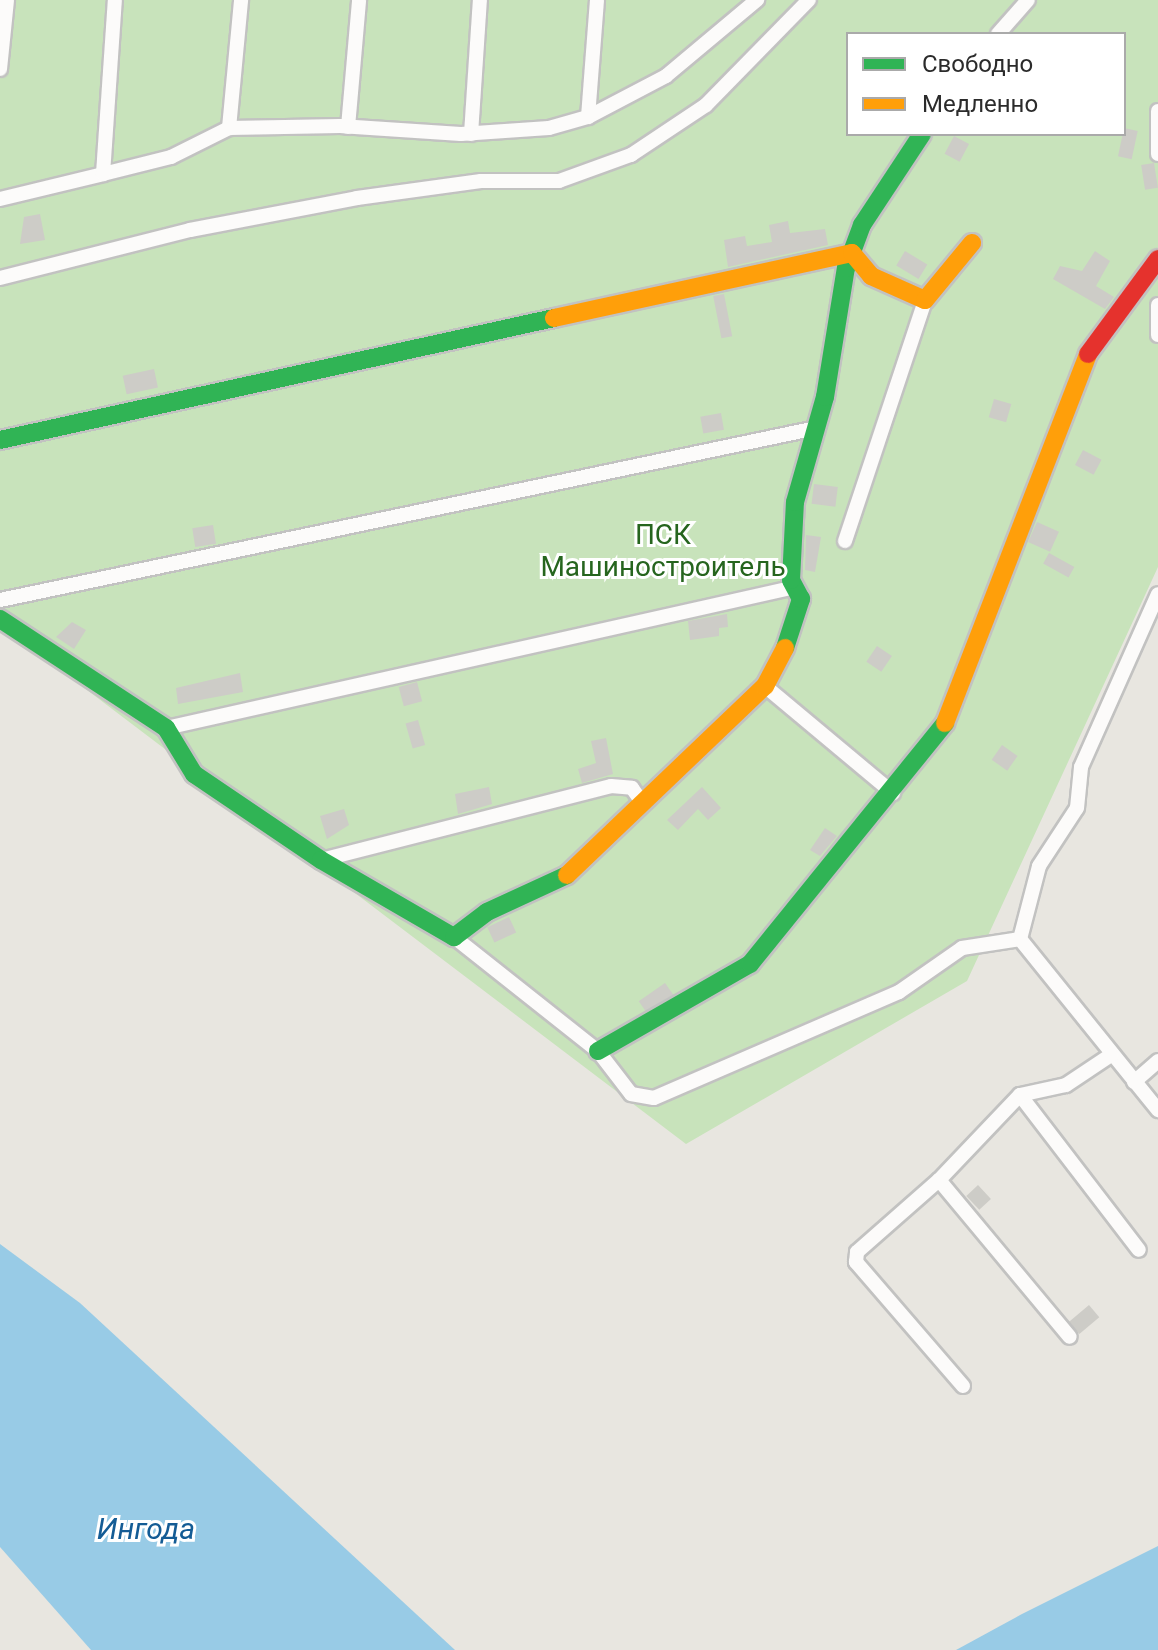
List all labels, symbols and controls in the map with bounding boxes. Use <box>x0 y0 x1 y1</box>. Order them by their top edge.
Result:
legend <box>846 32 1126 136</box>
text: Свободно <box>922 50 1033 78</box>
text: Медленно <box>922 90 1038 118</box>
park label: ПСК Машиностроитель <box>540 518 786 584</box>
water label: Ингода <box>97 1511 195 1547</box>

